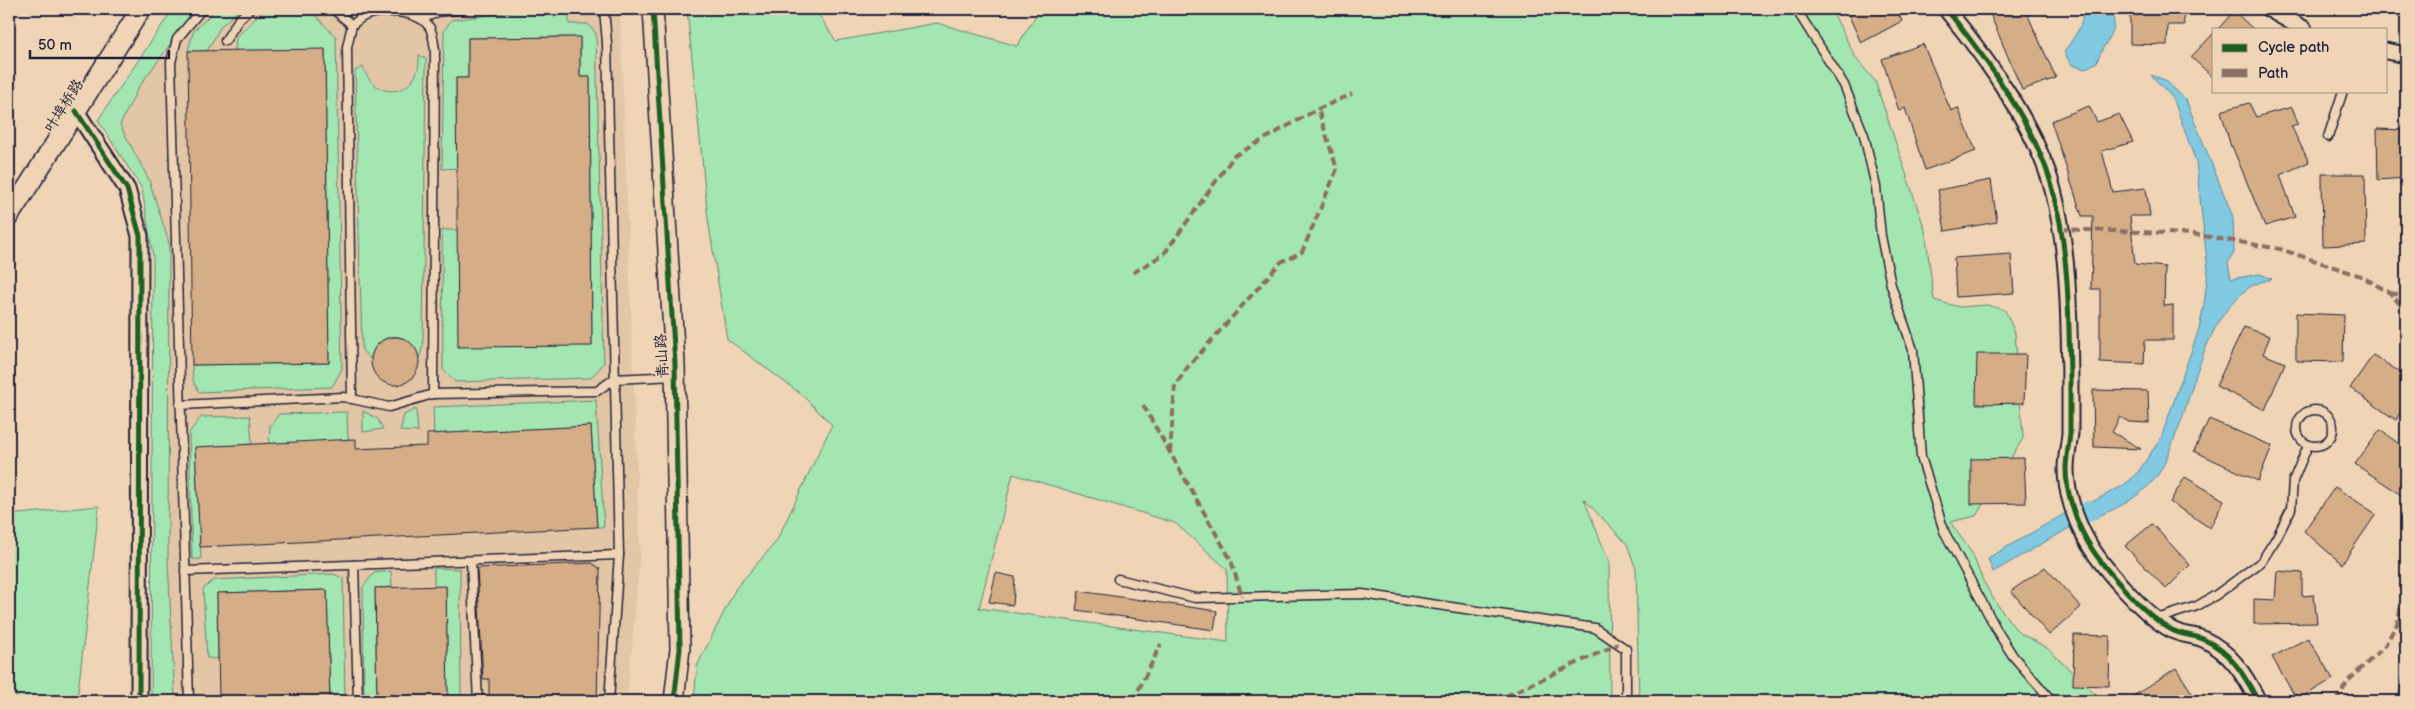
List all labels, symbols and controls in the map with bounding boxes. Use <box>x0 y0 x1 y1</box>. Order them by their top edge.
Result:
scale bar <box>30 28 169 60</box>
legend <box>2212 28 2388 92</box>
text: 50 m <box>38 36 72 55</box>
text: Cycle path <box>2258 38 2329 57</box>
text: Path <box>2258 64 2288 83</box>
street label: 叶埠桥路 <box>40 76 88 136</box>
street label: 青山路 <box>651 333 673 379</box>

